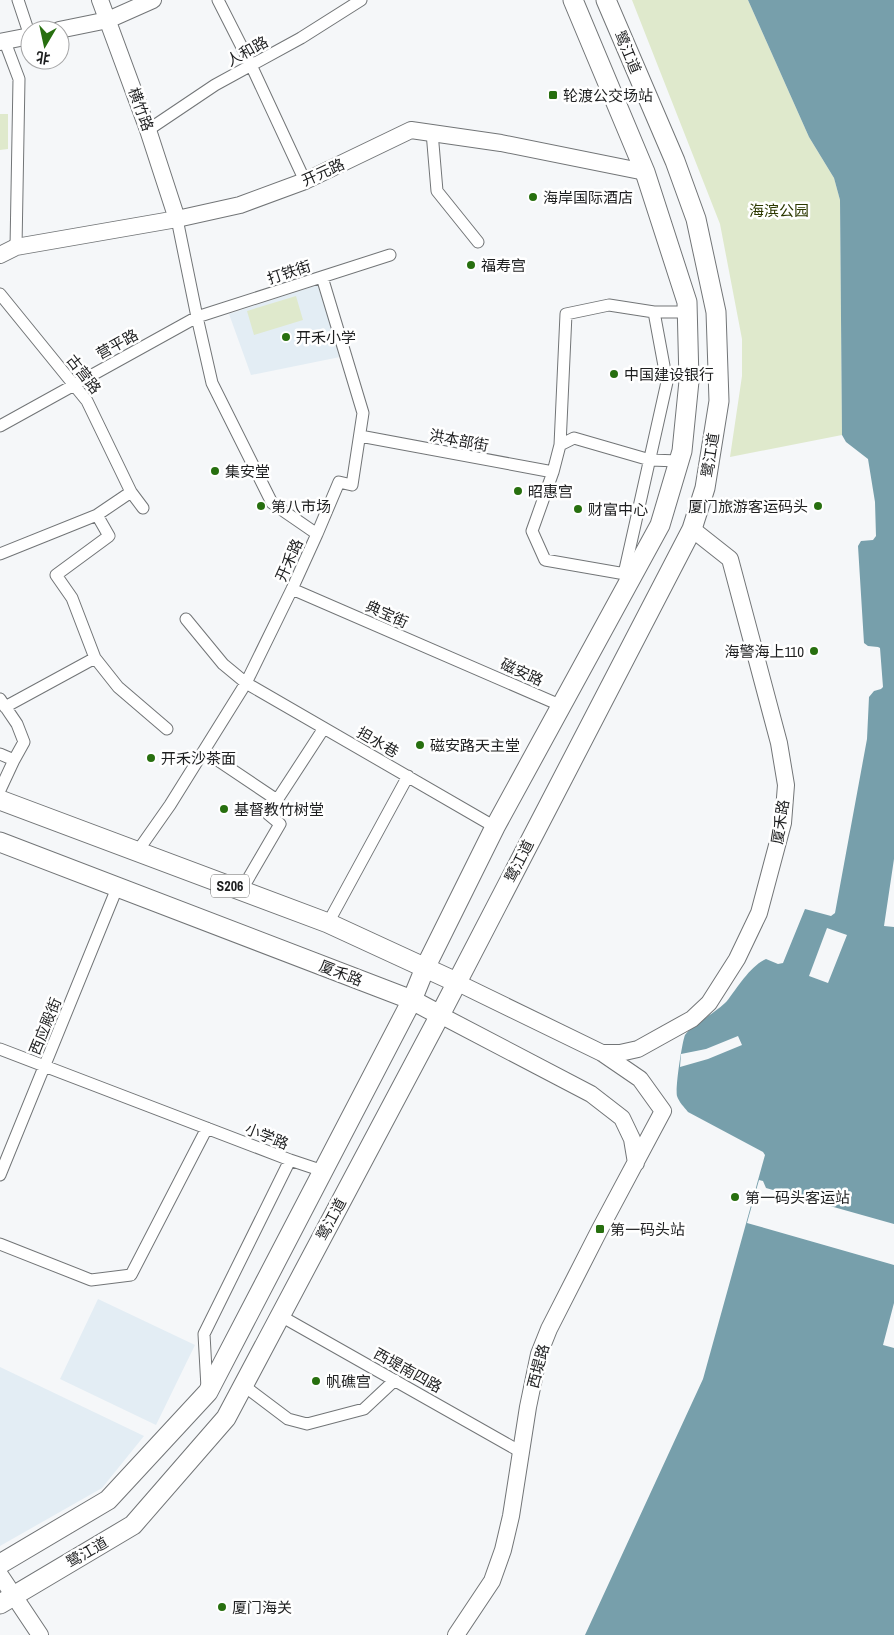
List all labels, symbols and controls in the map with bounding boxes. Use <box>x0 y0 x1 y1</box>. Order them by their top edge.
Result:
north arrow <box>20 20 70 70</box>
street label: 鹭江道 <box>610 27 646 77</box>
street label: 人和路 <box>222 31 272 71</box>
text: 北 <box>35 48 51 68</box>
street label: 横竹路 <box>123 84 159 134</box>
place label: 轮渡公交场站 <box>563 85 653 106</box>
marker: 轮渡公交场站 <box>547 89 559 101</box>
street label: 开元路 <box>298 153 348 191</box>
place label: 海岸国际酒店 <box>543 187 633 208</box>
marker: 海岸国际酒店 <box>527 191 539 203</box>
park label: 海滨公园 <box>749 200 809 221</box>
street label: 打铁街 <box>264 255 314 289</box>
place label: 福寿宫 <box>481 255 526 276</box>
marker: 福寿宫 <box>465 259 477 271</box>
street label: 营平路 <box>92 324 142 364</box>
place label: 开禾小学 <box>296 327 356 348</box>
marker: 开禾小学 <box>280 331 292 343</box>
street label: 古营路 <box>62 350 106 398</box>
place label: 中国建设银行 <box>624 364 714 385</box>
marker: 中国建设银行 <box>608 368 620 380</box>
street label: 洪本部街 <box>428 424 490 456</box>
street label: 鹭江道 <box>696 431 724 479</box>
place label: 集安堂 <box>225 461 270 482</box>
marker: 集安堂 <box>209 465 221 477</box>
place label: 昭惠宫 <box>528 481 573 502</box>
marker: 昭惠宫 <box>512 485 524 497</box>
place label: 第八市场 <box>271 496 331 517</box>
place label: 厦门旅游客运码头 <box>688 496 808 517</box>
place label: 财富中心 <box>588 499 648 520</box>
marker: 第八市场 <box>255 500 267 512</box>
marker: 厦门旅游客运码头 <box>812 500 824 512</box>
marker: 财富中心 <box>572 503 584 515</box>
street label: 开禾路 <box>270 535 308 585</box>
street label: 典宝街 <box>362 595 412 633</box>
place label: 海警海上110 <box>724 641 804 662</box>
marker: 海警海上110 <box>808 645 820 657</box>
street label: 磁安路 <box>497 653 547 691</box>
street label: 担水巷 <box>353 722 403 762</box>
place label: 磁安路天主堂 <box>430 735 520 756</box>
marker: 磁安路天主堂 <box>414 739 426 751</box>
place label: 开禾沙茶面 <box>161 748 236 769</box>
marker: 开禾沙茶面 <box>145 752 157 764</box>
street label: 厦禾路 <box>766 798 794 846</box>
place label: 基督教竹树堂 <box>234 799 324 820</box>
marker: 基督教竹树堂 <box>218 803 230 815</box>
street label: 鹭江道 <box>499 836 539 886</box>
road number: S206 <box>211 874 249 898</box>
street label: 厦禾路 <box>316 955 366 991</box>
street label: 西应殿街 <box>24 994 66 1058</box>
street label: 小学路 <box>242 1118 292 1154</box>
place label: 第一码头客运站 <box>745 1187 850 1208</box>
marker: 第一码头客运站 <box>729 1191 741 1203</box>
street label: 鹭江道 <box>311 1194 351 1244</box>
place label: 第一码头站 <box>610 1219 685 1240</box>
marker: 第一码头站 <box>594 1223 606 1235</box>
street label: 西堤路 <box>522 1342 554 1390</box>
street label: 西堤南四路 <box>370 1343 446 1397</box>
place label: 帆礁宫 <box>326 1371 371 1392</box>
marker: 帆礁宫 <box>310 1375 322 1387</box>
street label: 鹭江道 <box>62 1532 112 1572</box>
place label: 厦门海关 <box>232 1597 292 1618</box>
marker: 厦门海关 <box>216 1601 228 1613</box>

